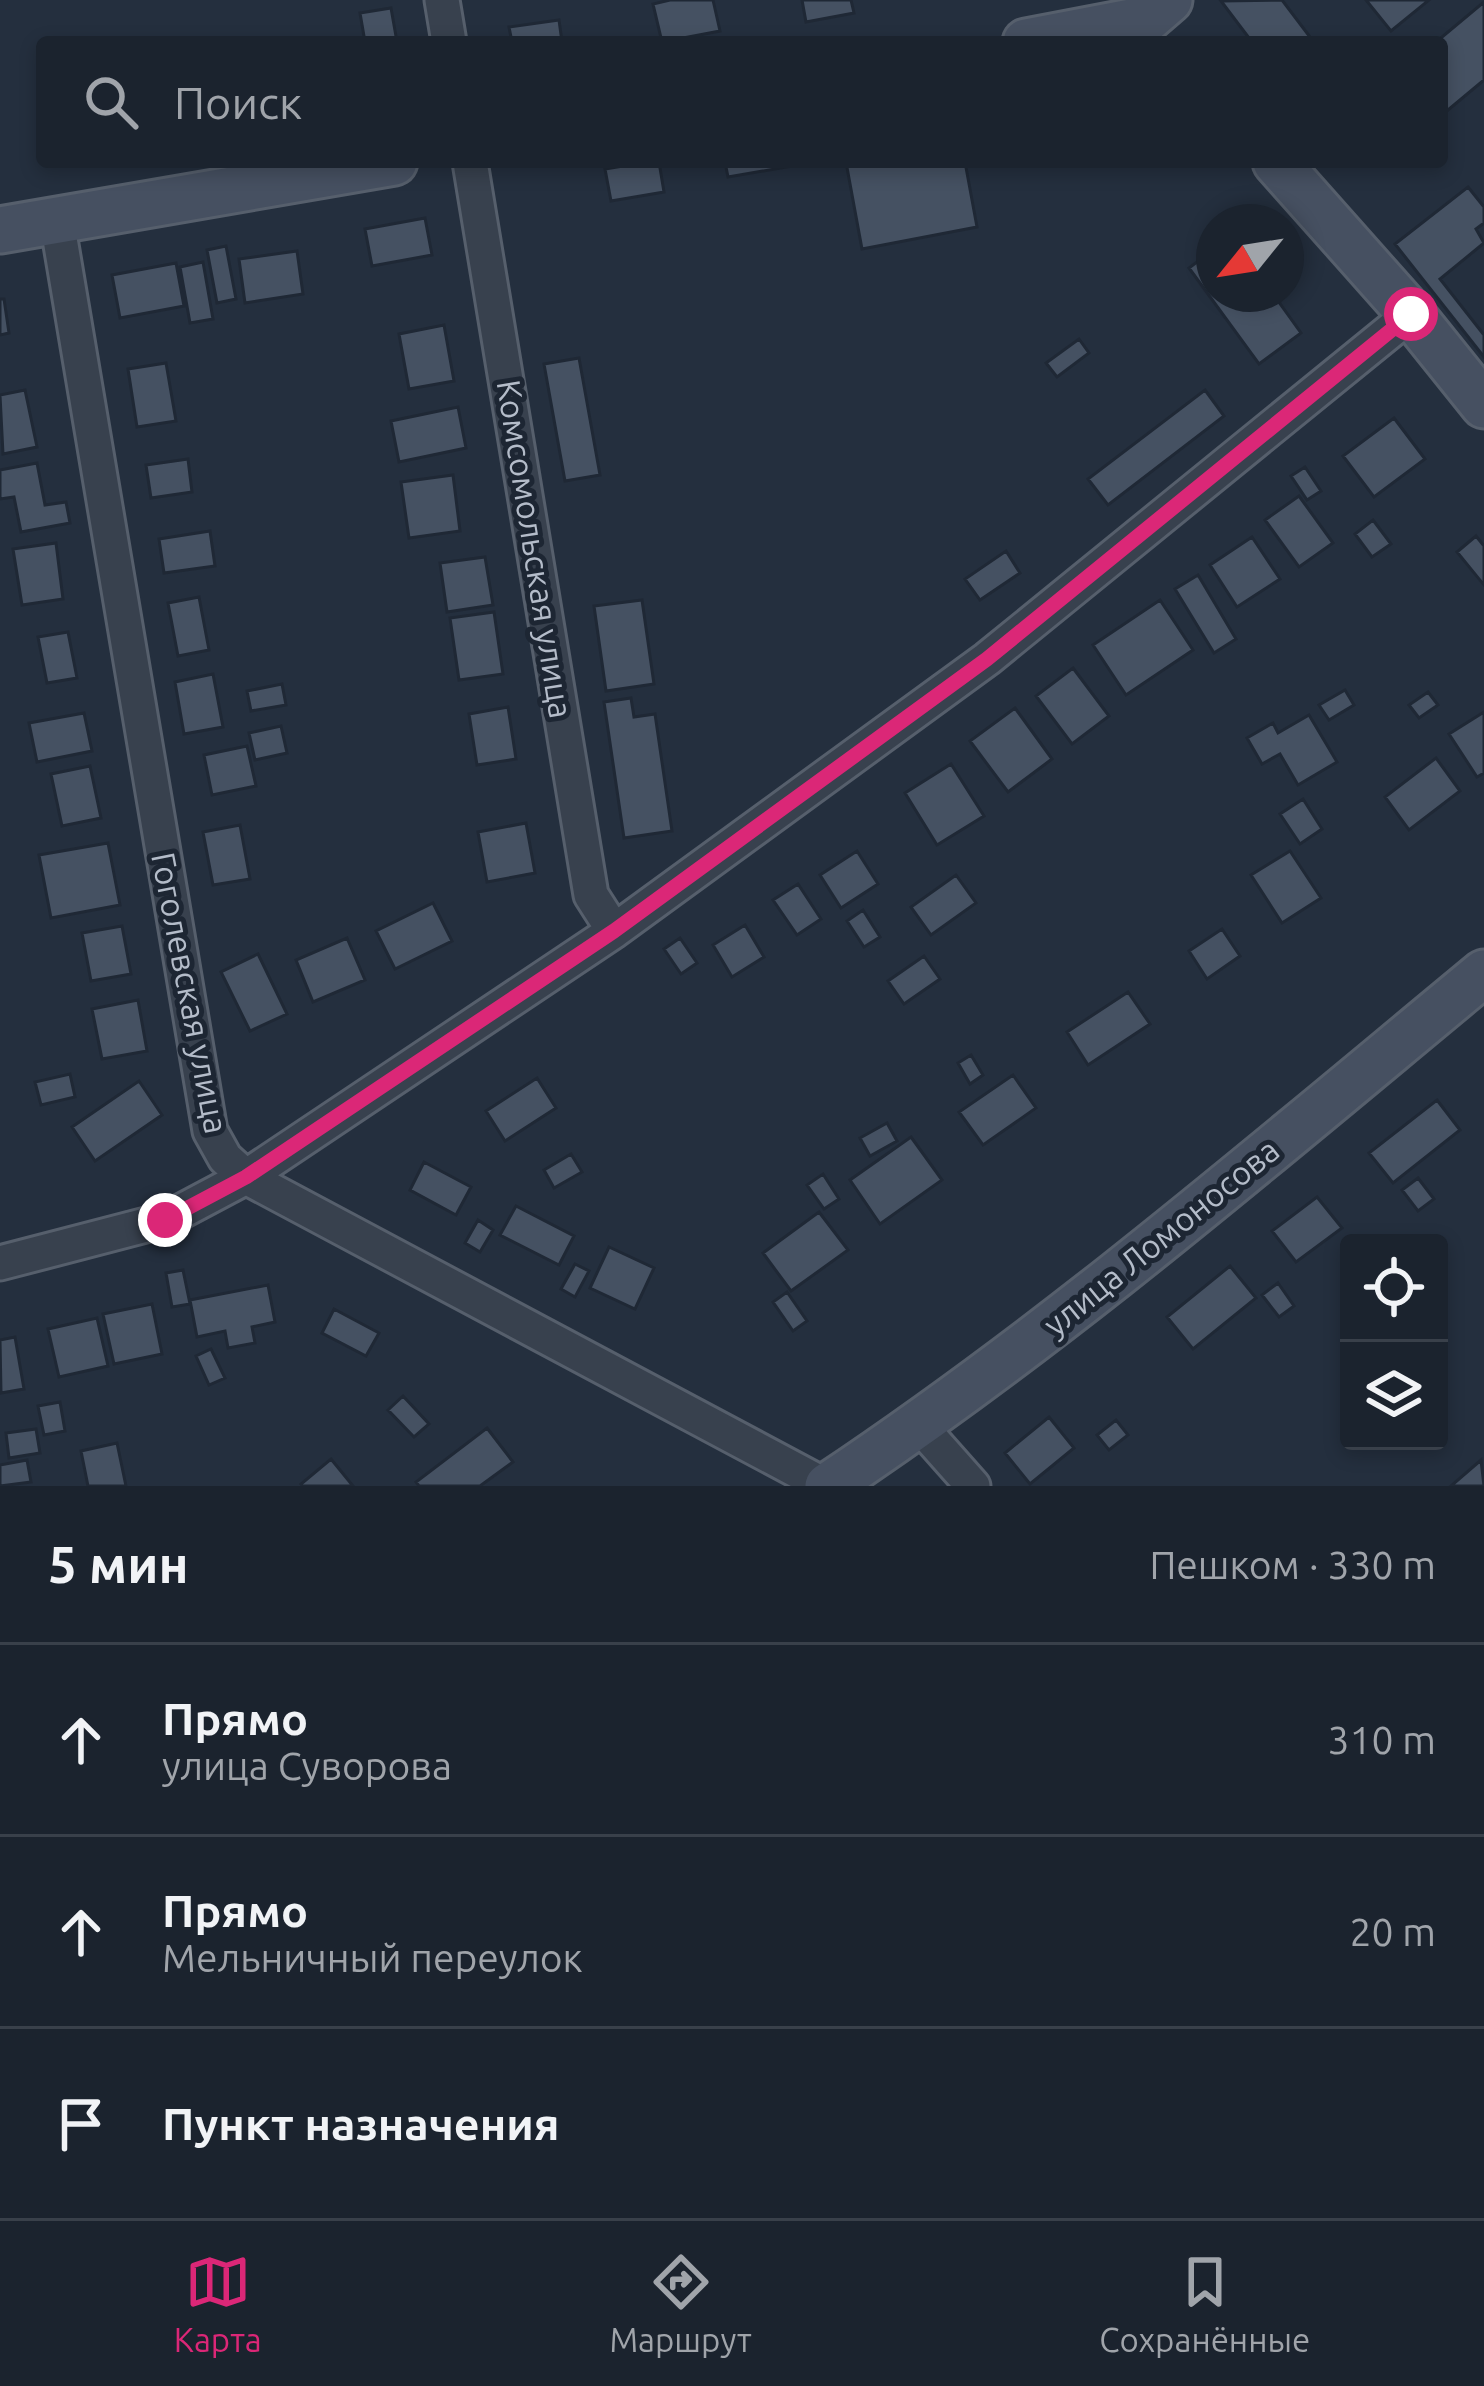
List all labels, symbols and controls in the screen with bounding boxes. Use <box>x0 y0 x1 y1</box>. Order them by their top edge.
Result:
search box <box>36 36 1448 168</box>
icon: search <box>78 69 144 135</box>
text: Поиск <box>174 77 302 128</box>
north arrow <box>1196 204 1304 312</box>
route start <box>1384 287 1438 341</box>
street label: Комсомольская улица <box>490 377 581 721</box>
street label: Гоголевская улица <box>145 849 236 1137</box>
street label: улица Ломоносова <box>1036 1130 1286 1343</box>
route end <box>138 1193 192 1247</box>
map controls <box>1340 1234 1448 1450</box>
button: locate <box>1340 1234 1448 1342</box>
button: layers <box>1340 1342 1448 1450</box>
text: 5 мин <box>48 1535 189 1593</box>
text: Пешком · 330 m <box>1149 1543 1436 1586</box>
text: Прямо <box>162 1693 308 1744</box>
icon: ahead <box>48 1707 114 1773</box>
text: 310 m <box>1327 1718 1436 1761</box>
text: улица Суворова <box>162 1744 452 1787</box>
text: Прямо <box>162 1885 308 1936</box>
icon: ahead <box>48 1899 114 1965</box>
text: 20 m <box>1349 1910 1436 1953</box>
text: Мельничный переулок <box>162 1936 583 1979</box>
icon: arrive <box>48 2091 114 2157</box>
text: Пункт назначения <box>162 2098 560 2149</box>
tab: Карта <box>174 2249 262 2358</box>
tab: Маршрут <box>609 2249 752 2358</box>
tab: Сохранённые <box>1099 2249 1310 2358</box>

